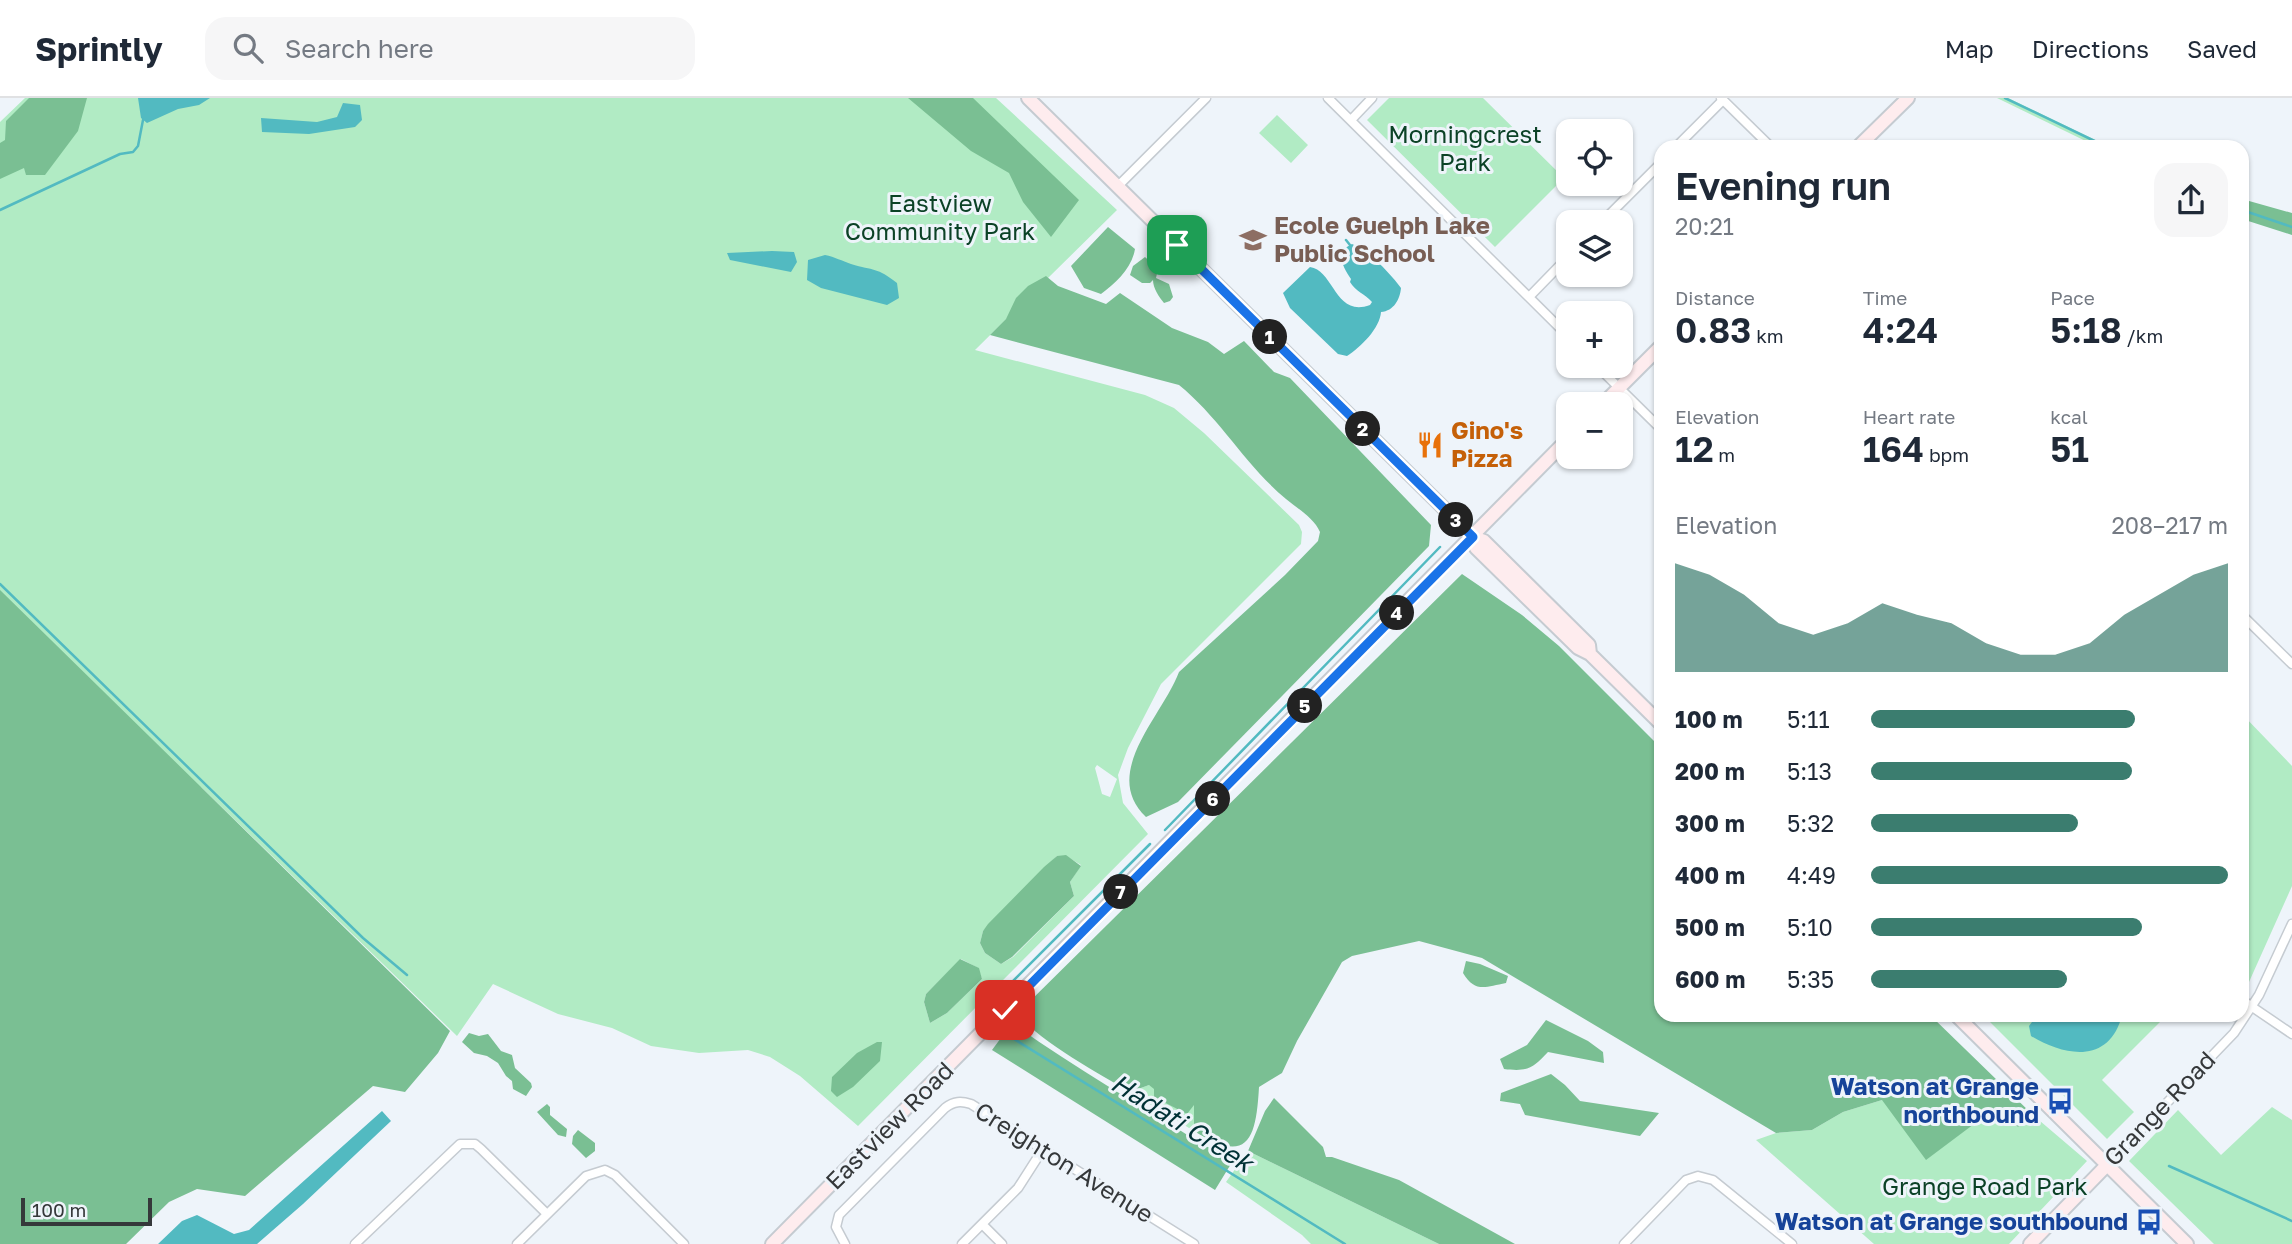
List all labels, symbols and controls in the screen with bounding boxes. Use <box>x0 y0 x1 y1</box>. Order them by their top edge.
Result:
search box <box>205 17 695 80</box>
text: Sprintly <box>35 29 163 68</box>
icon: search <box>229 29 267 67</box>
text: Search here <box>285 33 434 64</box>
text: Map <box>1945 34 1994 63</box>
text: Directions <box>2032 34 2149 63</box>
text: Saved <box>2187 34 2257 63</box>
park label: Morningcrest Park <box>1388 119 1542 176</box>
map controls <box>1556 119 1633 469</box>
button: locate <box>1556 119 1633 196</box>
text: Evening run <box>1675 163 1891 208</box>
button: share <box>2154 163 2228 237</box>
park label: Eastview Community Park <box>845 188 1035 245</box>
place label: Ecole Guelph Lake Public School <box>1274 210 1490 267</box>
button: layers <box>1556 210 1633 287</box>
text: 20:21 <box>1675 212 1734 240</box>
pin <box>1147 215 1207 275</box>
school or university icon: Ecole Guelph Lake Public School <box>1238 225 1268 255</box>
icon: arrive <box>1158 226 1196 264</box>
text: Distance <box>1675 286 1755 309</box>
text: Time <box>1863 286 1907 309</box>
text: Pace <box>2050 286 2095 309</box>
button: + <box>1556 301 1633 378</box>
text: 0.83 <box>1675 309 1751 351</box>
text: 4:24 <box>1863 309 1938 351</box>
text: 5:18 <box>2050 309 2122 351</box>
pin: 1 <box>1252 320 1288 354</box>
text: km <box>1751 324 1784 347</box>
text: /km <box>2122 324 2163 347</box>
text: 1 <box>1265 325 1274 348</box>
button: − <box>1556 392 1633 469</box>
text: Elevation <box>1675 405 1760 428</box>
text: Heart rate <box>1863 405 1955 428</box>
text: kcal <box>2050 405 2088 428</box>
pin: 2 <box>1346 412 1380 446</box>
place label: Gino's Pizza <box>1451 415 1523 472</box>
text: 2 <box>1357 417 1368 440</box>
text: 12 <box>1675 428 1714 470</box>
text: 164 <box>1863 428 1924 470</box>
text: 51 <box>2050 428 2089 470</box>
restaurant icon: Gino's Pizza <box>1415 430 1445 460</box>
text: m <box>1714 443 1735 466</box>
text: bpm <box>1924 443 1969 466</box>
pin: 3 <box>1438 502 1474 538</box>
text: 3 <box>1450 508 1461 531</box>
text: Elevation <box>1675 511 1777 539</box>
text: 208–217 m <box>2111 511 2228 539</box>
pin: 4 <box>1380 596 1414 630</box>
text: 4 <box>1391 601 1402 624</box>
pin: 5 <box>1288 688 1322 724</box>
text: 5 <box>1299 694 1310 717</box>
text: 100 m <box>1675 705 1743 733</box>
text: 5:11 <box>1787 705 1830 733</box>
text: 200 m <box>1675 757 1745 785</box>
text: 5:13 <box>1787 757 1832 785</box>
pin: 6 <box>1196 782 1230 816</box>
text: 6 <box>1206 787 1219 810</box>
text: 300 m <box>1675 809 1745 837</box>
text: 5:32 <box>1787 809 1834 837</box>
text: 400 m <box>1675 861 1745 889</box>
text: 4:49 <box>1787 861 1836 889</box>
pin: 7 <box>1104 874 1138 910</box>
text: 7 <box>1115 880 1126 903</box>
text: 500 m <box>1675 913 1745 941</box>
text: 5:10 <box>1787 913 1833 941</box>
text: 600 m <box>1675 965 1745 993</box>
text: 5:35 <box>1787 965 1834 993</box>
pin <box>975 980 1035 1040</box>
icon: check <box>986 991 1024 1029</box>
street label: Grange Road <box>2097 1045 2221 1171</box>
street label: Eastview Road <box>819 1055 959 1195</box>
water label: Hadati Creek <box>1106 1067 1261 1180</box>
place label: Watson at Grange northbound <box>1831 1071 2039 1128</box>
bus stop icon: Watson at Grange northbound <box>2045 1086 2075 1116</box>
street label: Creighton Avenue <box>970 1095 1159 1228</box>
park label: Grange Road Park <box>1882 1171 2088 1200</box>
scale bar <box>21 1195 152 1227</box>
text: 100 m <box>32 1198 86 1221</box>
place label: Watson at Grange southbound <box>1775 1206 2128 1235</box>
bus stop icon: Watson at Grange southbound <box>2134 1207 2164 1237</box>

